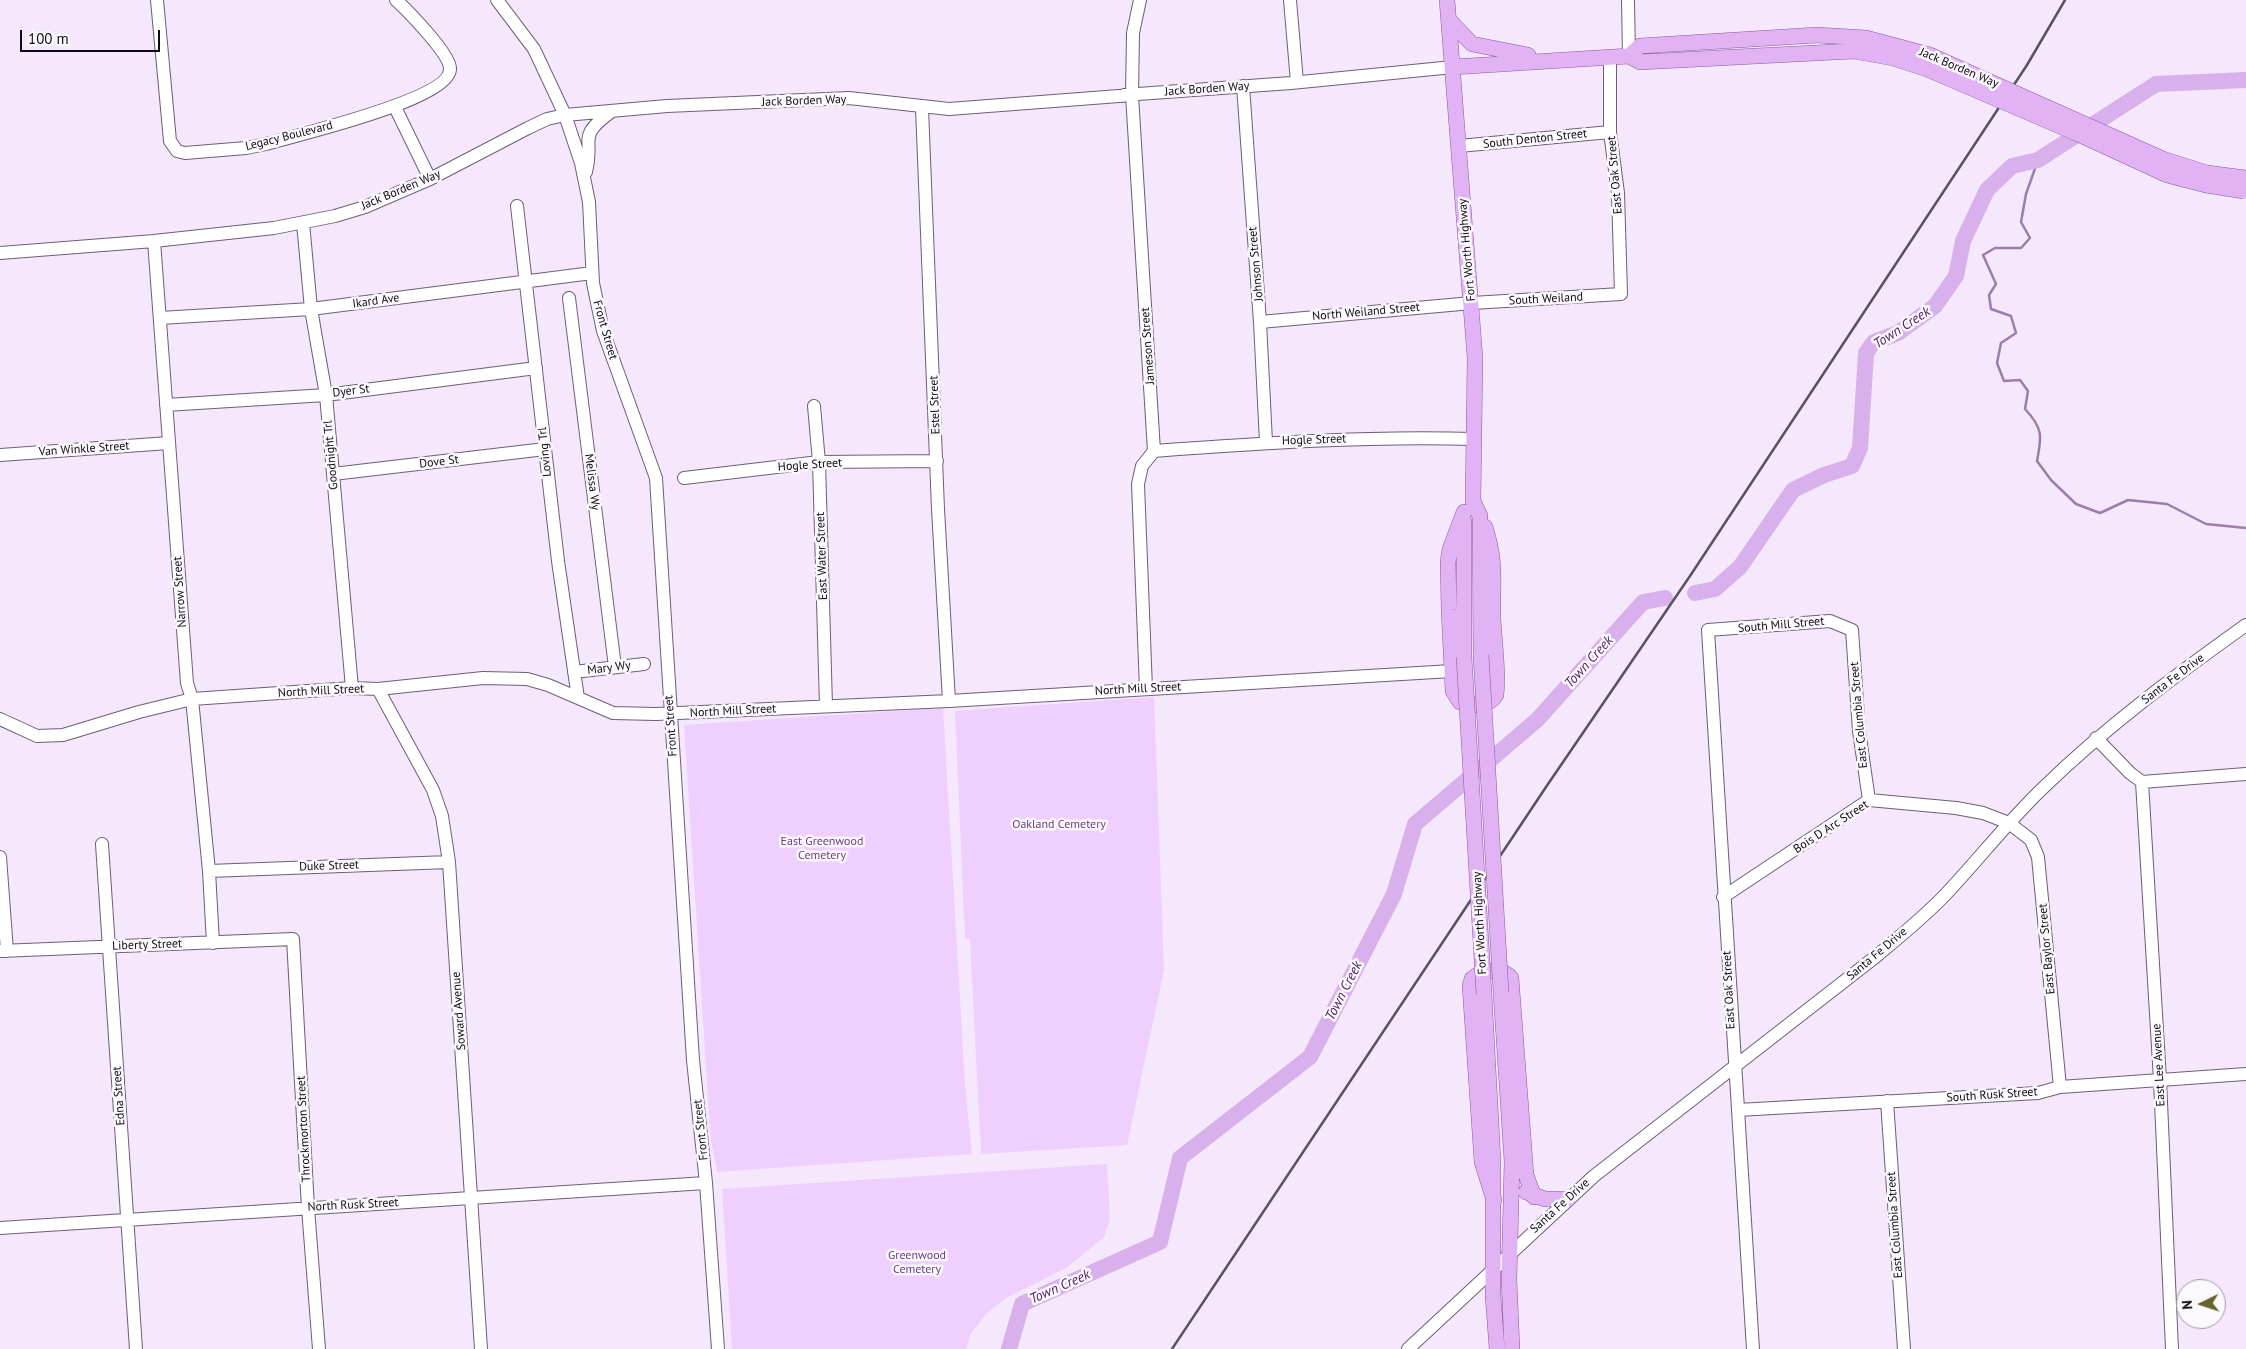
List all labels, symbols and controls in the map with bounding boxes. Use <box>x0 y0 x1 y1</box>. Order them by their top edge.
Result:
scale bar <box>22 20 162 52</box>
text: 100 m <box>28 29 69 48</box>
street label: Jack Borden Way <box>1917 45 2001 91</box>
street label: Jack Borden Way <box>1164 79 1250 99</box>
street label: Jack Borden Way <box>761 92 847 110</box>
street label: Legacy Boulevard <box>244 118 334 154</box>
street label: South Denton Street <box>1482 126 1588 152</box>
street label: East Oak Street <box>1604 135 1626 215</box>
street label: Jack Borden Way <box>359 167 443 213</box>
street label: Fort Worth Highway <box>1455 198 1479 302</box>
street label: Johnson Street <box>1246 226 1266 302</box>
street label: South Weiland <box>1509 290 1583 308</box>
street label: Ikard Ave <box>352 291 400 311</box>
street label: Front Street <box>590 299 620 361</box>
street label: North Weiland Street <box>1312 300 1420 324</box>
water label: Town Creek <box>1870 303 1934 353</box>
street label: Jameson Street <box>1138 307 1158 385</box>
street label: Estel Street <box>927 375 943 435</box>
street label: Dyer St <box>332 382 370 400</box>
street label: Goodnight Trl <box>321 420 341 490</box>
street label: Loving Trl <box>535 426 555 478</box>
street label: Hogle Street <box>1282 432 1346 448</box>
street label: Van Winkle Street <box>38 439 130 459</box>
street label: Dove St <box>419 452 459 472</box>
street label: Melissa Wy <box>581 453 603 511</box>
street label: Hogle Street <box>777 456 843 474</box>
street label: East Water Street <box>813 512 831 600</box>
street label: Narrow Street <box>170 556 190 628</box>
street label: South Mill Street <box>1737 614 1825 636</box>
water label: Town Creek <box>1561 632 1617 692</box>
street label: Santa Fe Drive <box>2139 651 2207 707</box>
street label: Mary Wy <box>586 658 632 678</box>
street label: East Columbia Street <box>1847 661 1871 769</box>
street label: North Mill Street <box>1095 680 1181 698</box>
street label: North Mill Street <box>278 682 364 700</box>
street label: Front Street <box>662 695 680 757</box>
street label: North Mill Street <box>690 702 776 720</box>
street label: Bois D Arc Street <box>1791 797 1871 857</box>
park label: Oakland Cemetery <box>1012 818 1106 832</box>
park label: East Greenwood Cemetery <box>781 835 863 863</box>
street label: Duke Street <box>299 858 359 874</box>
street label: Fort Worth Highway <box>1470 871 1490 975</box>
street label: East Baylor Street <box>2036 903 2058 995</box>
street label: Santa Fe Drive <box>1844 925 1910 983</box>
street label: Liberty Street <box>112 937 182 953</box>
street label: East Oak Street <box>1720 950 1738 1030</box>
water label: Town Creek <box>1322 958 1366 1024</box>
street label: Soward Avenue <box>449 971 469 1051</box>
street label: East Lee Avenue <box>2150 1023 2168 1107</box>
street label: Edna Street <box>110 1066 128 1126</box>
street label: Throckmorton Street <box>294 1076 314 1182</box>
street label: South Rusk Street <box>1946 1085 2038 1105</box>
street label: Front Street <box>691 1099 711 1161</box>
street label: East Columbia Street <box>1884 1171 1906 1279</box>
street label: Santa Fe Drive <box>1527 1176 1593 1236</box>
street label: North Rusk Street <box>307 1195 399 1215</box>
park label: Greenwood Cemetery <box>888 1249 946 1277</box>
water label: Town Creek <box>1027 1266 1093 1308</box>
north arrow <box>2176 1279 2226 1329</box>
text: N <box>2178 1300 2196 1310</box>

